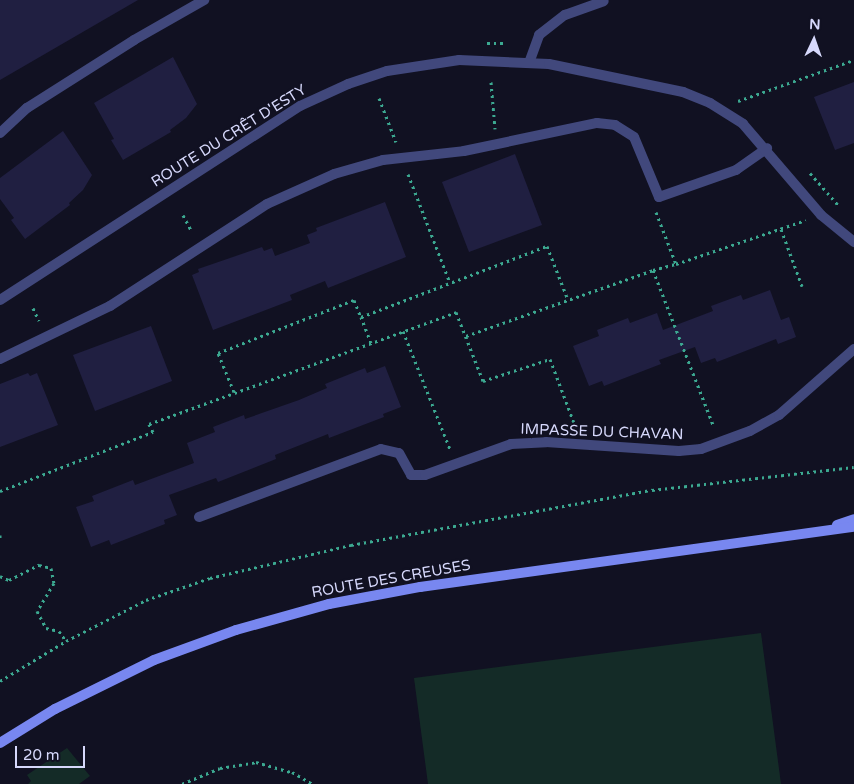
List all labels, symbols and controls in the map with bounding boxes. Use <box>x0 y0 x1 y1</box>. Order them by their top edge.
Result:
north arrow <box>789 15 839 65</box>
text: N <box>809 16 821 33</box>
street label: ROUTE DU CRÊT D'ESTY <box>148 81 310 191</box>
street label: IMPASSE DU CHAVAN <box>520 420 684 444</box>
street label: ROUTE DES CREUSES <box>310 556 472 602</box>
scale bar <box>18 736 88 768</box>
text: 20 m <box>23 746 60 764</box>

